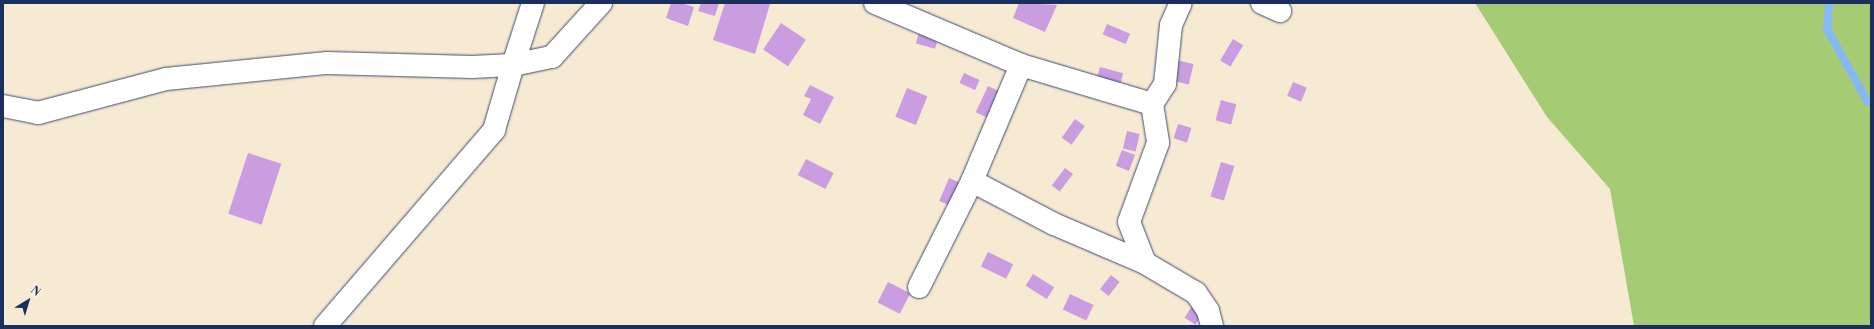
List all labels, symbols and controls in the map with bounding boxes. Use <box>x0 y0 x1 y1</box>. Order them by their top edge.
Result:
north arrow <box>8 281 48 321</box>
text: N <box>28 283 43 300</box>

